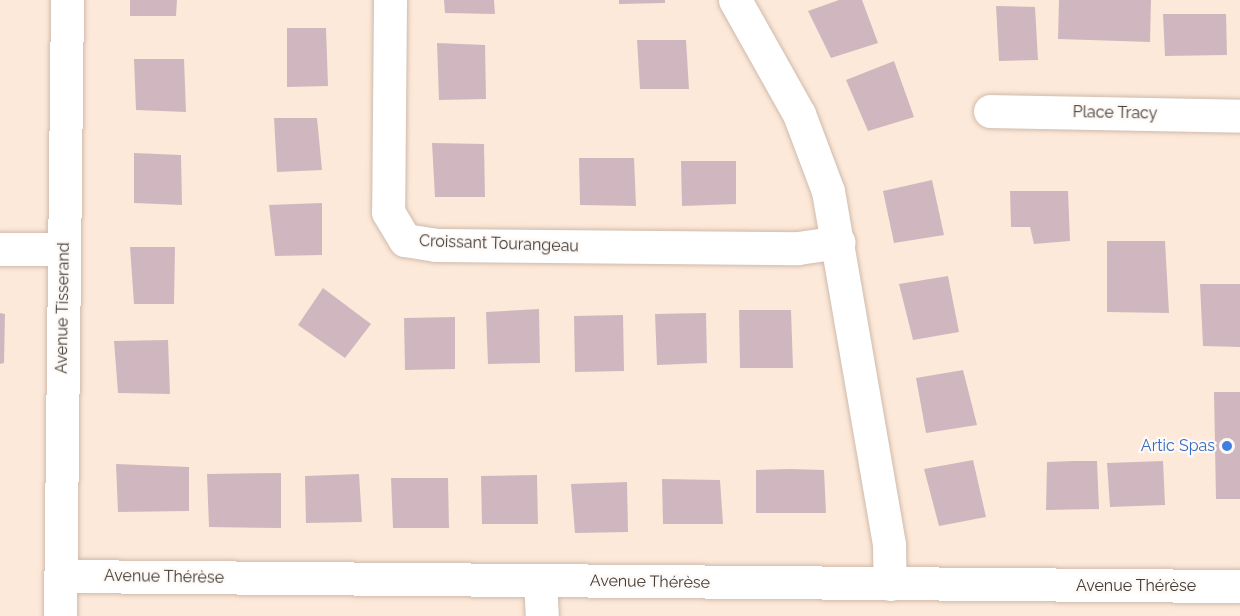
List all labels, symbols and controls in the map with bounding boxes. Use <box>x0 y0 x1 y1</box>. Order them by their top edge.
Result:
street label: Place Tracy <box>1072 103 1158 123</box>
street label: Croissant Tourangeau <box>419 232 579 256</box>
street label: Avenue Tisserand <box>52 242 74 374</box>
place label: Artic Spas <box>1141 436 1215 456</box>
marker: Artic Spas <box>1220 439 1234 453</box>
street label: Avenue Thérèse <box>104 566 224 588</box>
street label: Avenue Thérèse <box>590 571 710 593</box>
street label: Avenue Thérèse <box>1076 576 1196 596</box>

